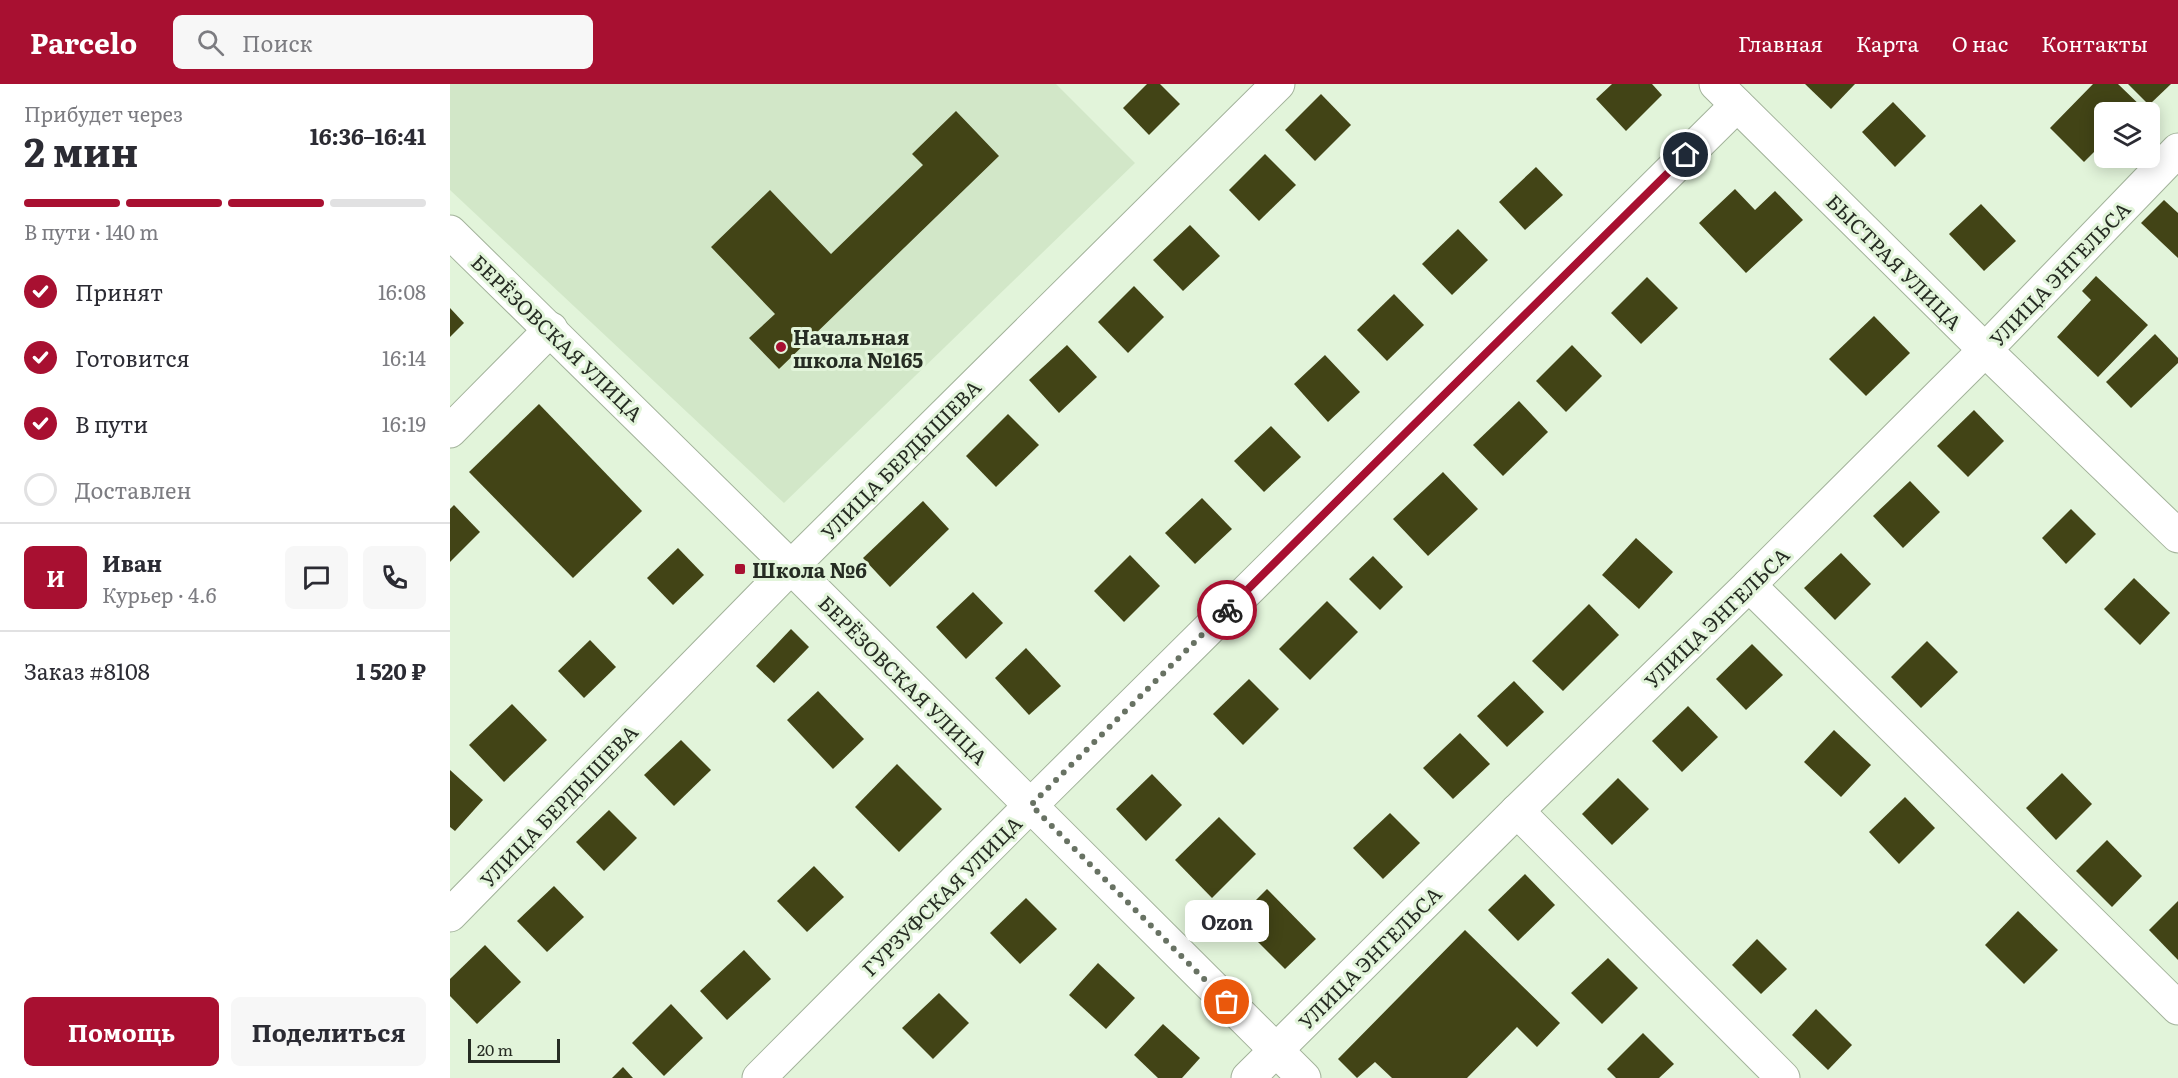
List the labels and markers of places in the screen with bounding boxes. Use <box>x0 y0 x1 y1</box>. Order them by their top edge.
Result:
pin <box>1660 129 1711 180</box>
place label: Начальная школа №165 <box>793 321 923 374</box>
marker: Начальная школа №165 <box>774 340 788 354</box>
place label: Школа №6 <box>752 554 867 584</box>
marker: Школа №6 <box>733 562 747 576</box>
callout: Ozon <box>1185 900 1269 942</box>
pin <box>1201 976 1252 1027</box>

